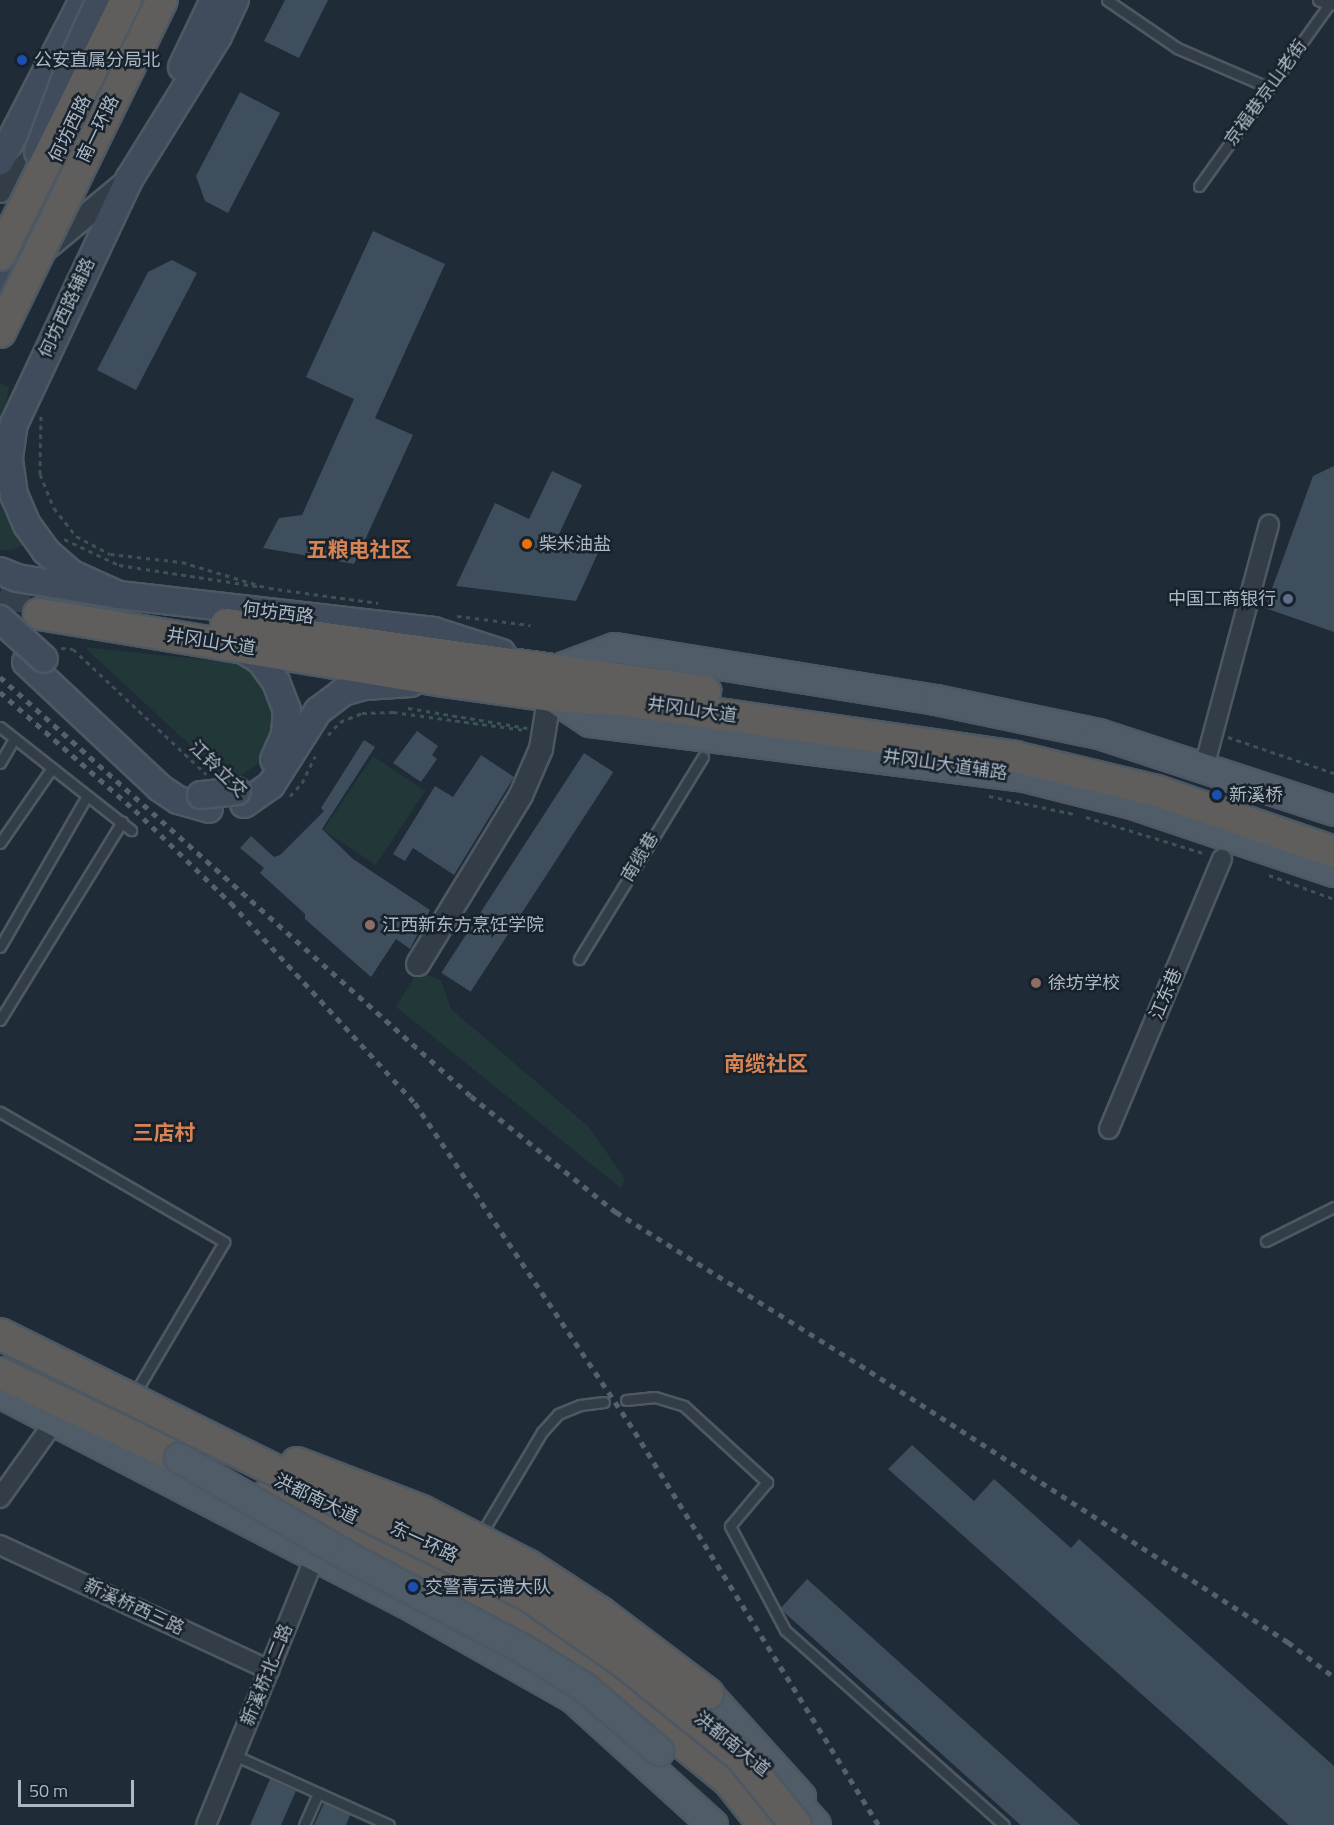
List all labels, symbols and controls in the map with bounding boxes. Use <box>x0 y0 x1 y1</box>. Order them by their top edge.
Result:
street label: 京福巷京山老街 <box>1220 36 1312 150</box>
place label: 公安直属分局北 <box>34 49 160 71</box>
marker: 公安直属分局北 <box>15 53 29 67</box>
street label: 何坊西路 <box>45 92 95 166</box>
street label: 南一环路 <box>73 92 123 166</box>
street label: 何坊西路辅路 <box>34 254 100 362</box>
place label: 柴米油盐 <box>539 533 611 555</box>
district label: 五粮电社区 <box>307 536 411 562</box>
marker: 柴米油盐 <box>520 537 534 551</box>
place label: 中国工商银行 <box>1168 588 1276 610</box>
marker: 中国工商银行 <box>1281 592 1295 606</box>
street label: 何坊西路 <box>241 598 315 628</box>
street label: 井冈山大道 <box>165 624 257 660</box>
street label: 井冈山大道 <box>646 693 738 727</box>
street label: 江铃立交 <box>185 736 251 802</box>
street label: 井冈山大道辅路 <box>881 746 1009 784</box>
place label: 新溪桥 <box>1229 784 1283 806</box>
marker: 新溪桥 <box>1210 788 1224 802</box>
street label: 南缆巷 <box>617 828 663 886</box>
place label: 江西新东方烹饪学院 <box>382 914 544 936</box>
marker: 江西新东方烹饪学院 <box>363 918 377 932</box>
street label: 江东巷 <box>1146 965 1186 1023</box>
place label: 徐坊学校 <box>1048 972 1120 994</box>
marker: 徐坊学校 <box>1029 976 1043 990</box>
district label: 南缆社区 <box>724 1050 808 1076</box>
district label: 三店村 <box>133 1119 195 1145</box>
street label: 洪都南大道 <box>271 1470 361 1528</box>
street label: 东一环路 <box>387 1517 461 1567</box>
street label: 新溪桥西三路 <box>80 1574 188 1640</box>
place label: 交警青云谱大队 <box>425 1576 551 1598</box>
marker: 交警青云谱大队 <box>406 1580 420 1594</box>
street label: 新溪桥北二路 <box>237 1621 297 1729</box>
street label: 洪都南大道 <box>690 1707 774 1781</box>
scale bar <box>21 1768 136 1806</box>
text: 50 m <box>29 1777 68 1804</box>

